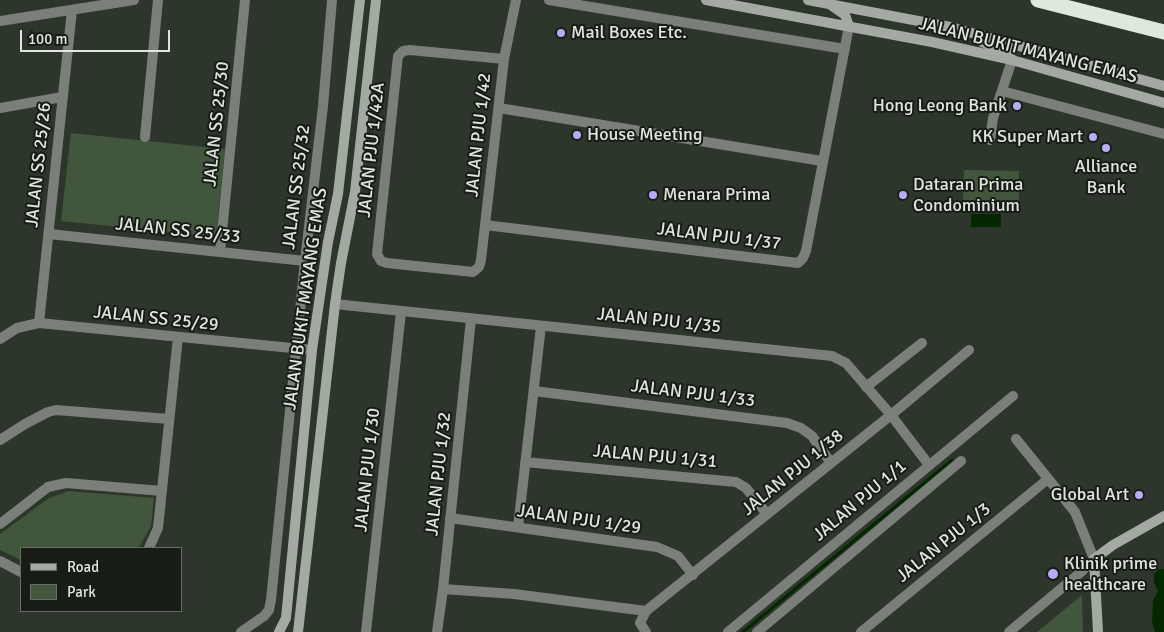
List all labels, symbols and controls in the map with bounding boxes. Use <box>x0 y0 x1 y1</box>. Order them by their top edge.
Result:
street label: JALAN BUKIT MAYANG EMAS <box>917 13 1139 89</box>
scale bar <box>22 20 172 52</box>
place label: Mail Boxes Etc. <box>571 22 687 44</box>
marker: Mail Boxes Etc. <box>555 27 567 39</box>
text: 100 m <box>28 30 68 48</box>
street label: JALAN SS 25/30 <box>200 60 234 188</box>
street label: JALAN PJU 1/42 <box>462 72 496 198</box>
street label: JALAN PJU 1/42A <box>354 81 390 219</box>
place label: Hong Leong Bank <box>873 95 1007 117</box>
marker: Hong Leong Bank <box>1011 100 1023 112</box>
street label: JALAN SS 25/26 <box>22 101 56 229</box>
street label: JALAN SS 25/32 <box>279 123 315 251</box>
place label: House Meeting <box>587 124 702 146</box>
place label: KK Super Mart <box>972 126 1083 148</box>
marker: House Meeting <box>571 129 583 141</box>
marker: KK Super Mart <box>1087 131 1099 143</box>
marker: Alliance Bank <box>1100 142 1112 154</box>
place label: Alliance Bank <box>1075 156 1137 198</box>
place label: Dataran Prima Condominium <box>913 174 1023 216</box>
place label: Menara Prima <box>663 184 770 206</box>
street label: JALAN BUKIT MAYANG EMAS <box>280 187 332 411</box>
marker: Menara Prima <box>647 189 659 201</box>
marker: Dataran Prima Condominium <box>897 189 909 201</box>
street label: JALAN SS 25/33 <box>114 214 242 248</box>
street label: JALAN PJU 1/37 <box>656 219 782 255</box>
street label: JALAN SS 25/29 <box>92 302 220 336</box>
street label: JALAN PJU 1/35 <box>596 304 722 338</box>
street label: JALAN PJU 1/33 <box>630 376 756 412</box>
street label: JALAN PJU 1/30 <box>351 407 385 533</box>
street label: JALAN PJU 1/32 <box>422 411 456 537</box>
street label: JALAN PJU 1/38 <box>738 425 848 521</box>
street label: JALAN PJU 1/31 <box>592 441 718 473</box>
street label: JALAN PJU 1/1 <box>809 456 911 546</box>
place label: Global Art <box>1051 484 1129 506</box>
marker: Global Art <box>1133 489 1145 501</box>
street label: JALAN PJU 1/3 <box>893 498 995 588</box>
street label: JALAN PJU 1/29 <box>516 501 642 539</box>
legend <box>20 547 182 612</box>
place label: Klinik prime healthcare <box>1064 553 1157 596</box>
text: Road <box>67 558 99 576</box>
marker: Klinik prime healthcare <box>1046 567 1060 581</box>
text: Park <box>67 583 96 601</box>

